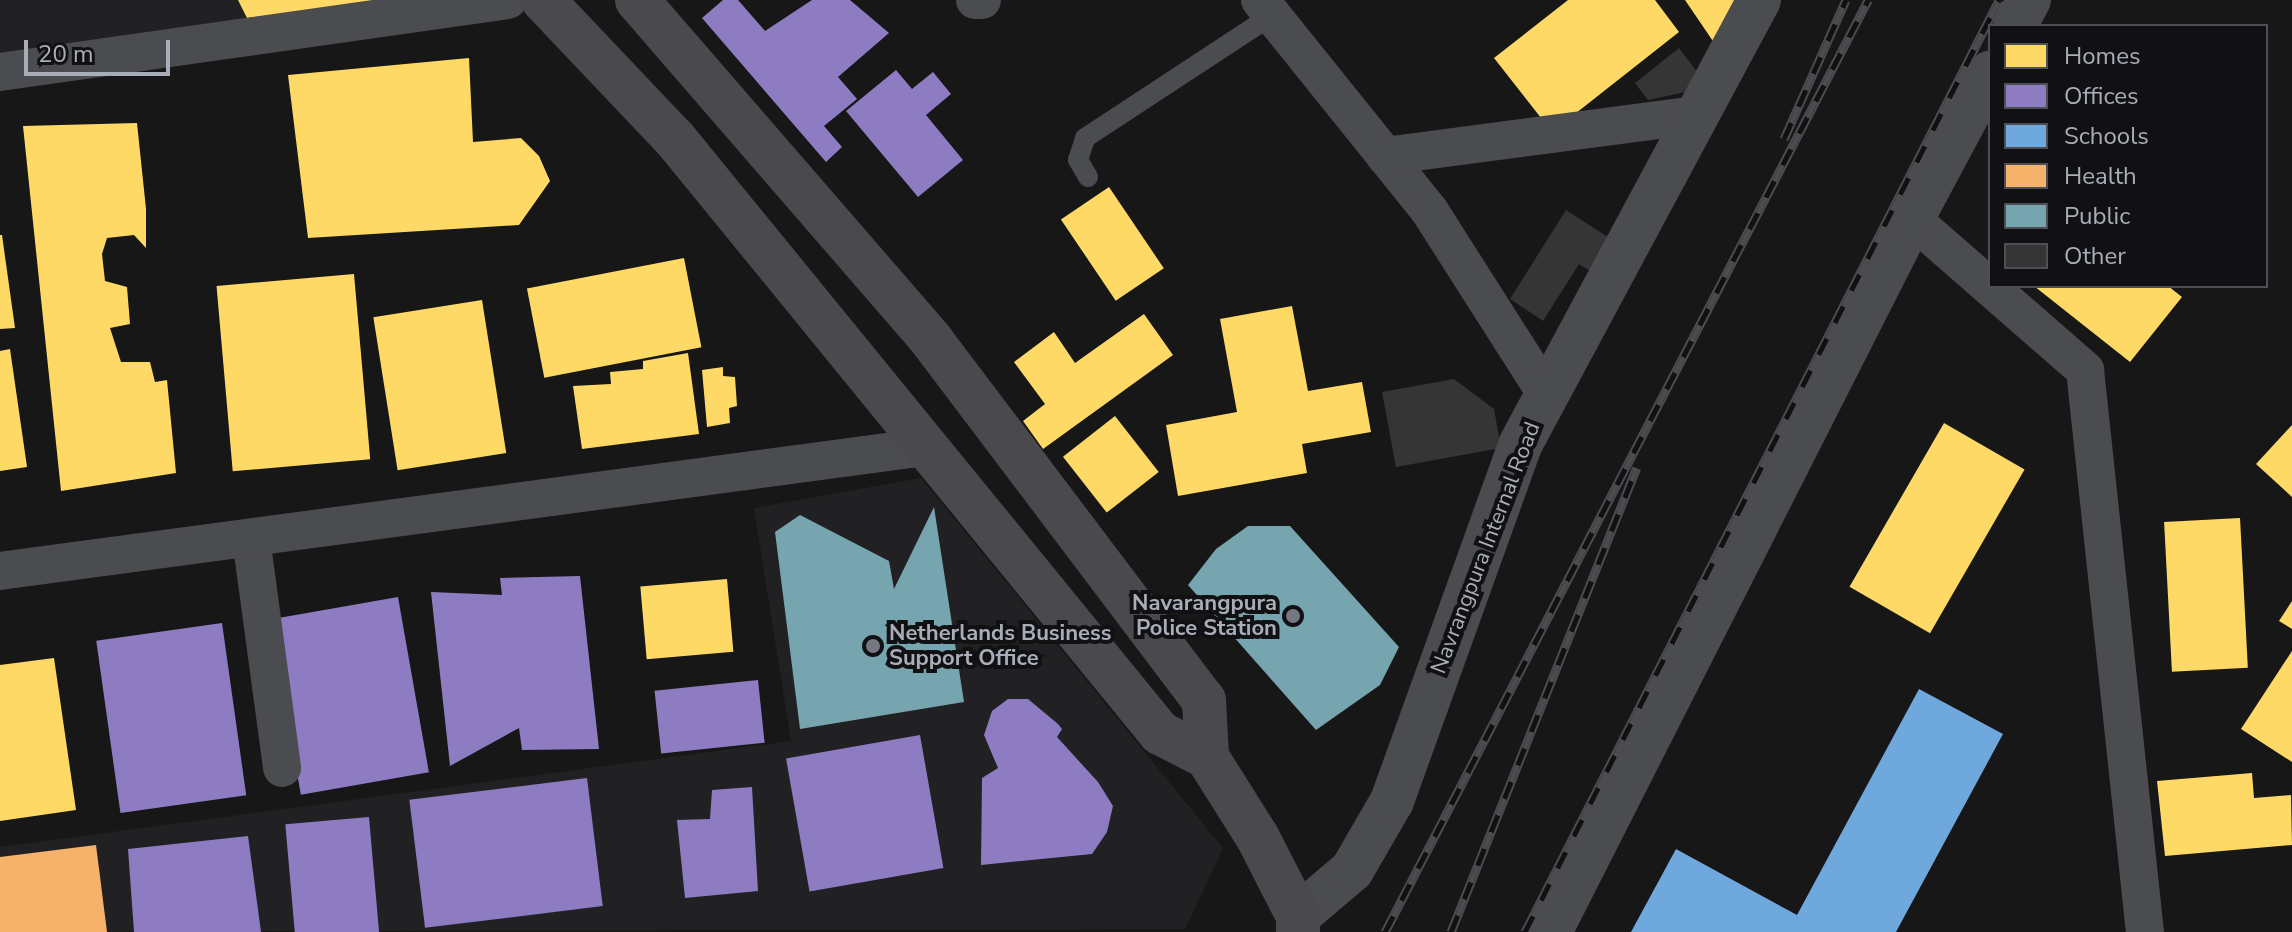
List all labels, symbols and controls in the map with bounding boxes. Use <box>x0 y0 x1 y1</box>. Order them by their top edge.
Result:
scale bar <box>28 24 174 74</box>
legend <box>1988 24 2268 288</box>
text: 20 m <box>38 38 94 70</box>
text: Homes <box>2064 40 2140 72</box>
text: Offices <box>2064 80 2139 112</box>
text: Schools <box>2064 120 2149 152</box>
text: Health <box>2064 160 2137 192</box>
text: Public <box>2064 200 2130 232</box>
text: Other <box>2064 240 2126 272</box>
street label: Navrangpura Internal Road <box>1426 419 1546 677</box>
place label: Navarangpura Police Station <box>1132 590 1277 642</box>
marker: Navarangpura Police Station <box>1284 607 1302 625</box>
place label: Netherlands Business Support Office <box>889 620 1111 672</box>
marker: Netherlands Business Support Office <box>864 637 882 655</box>

